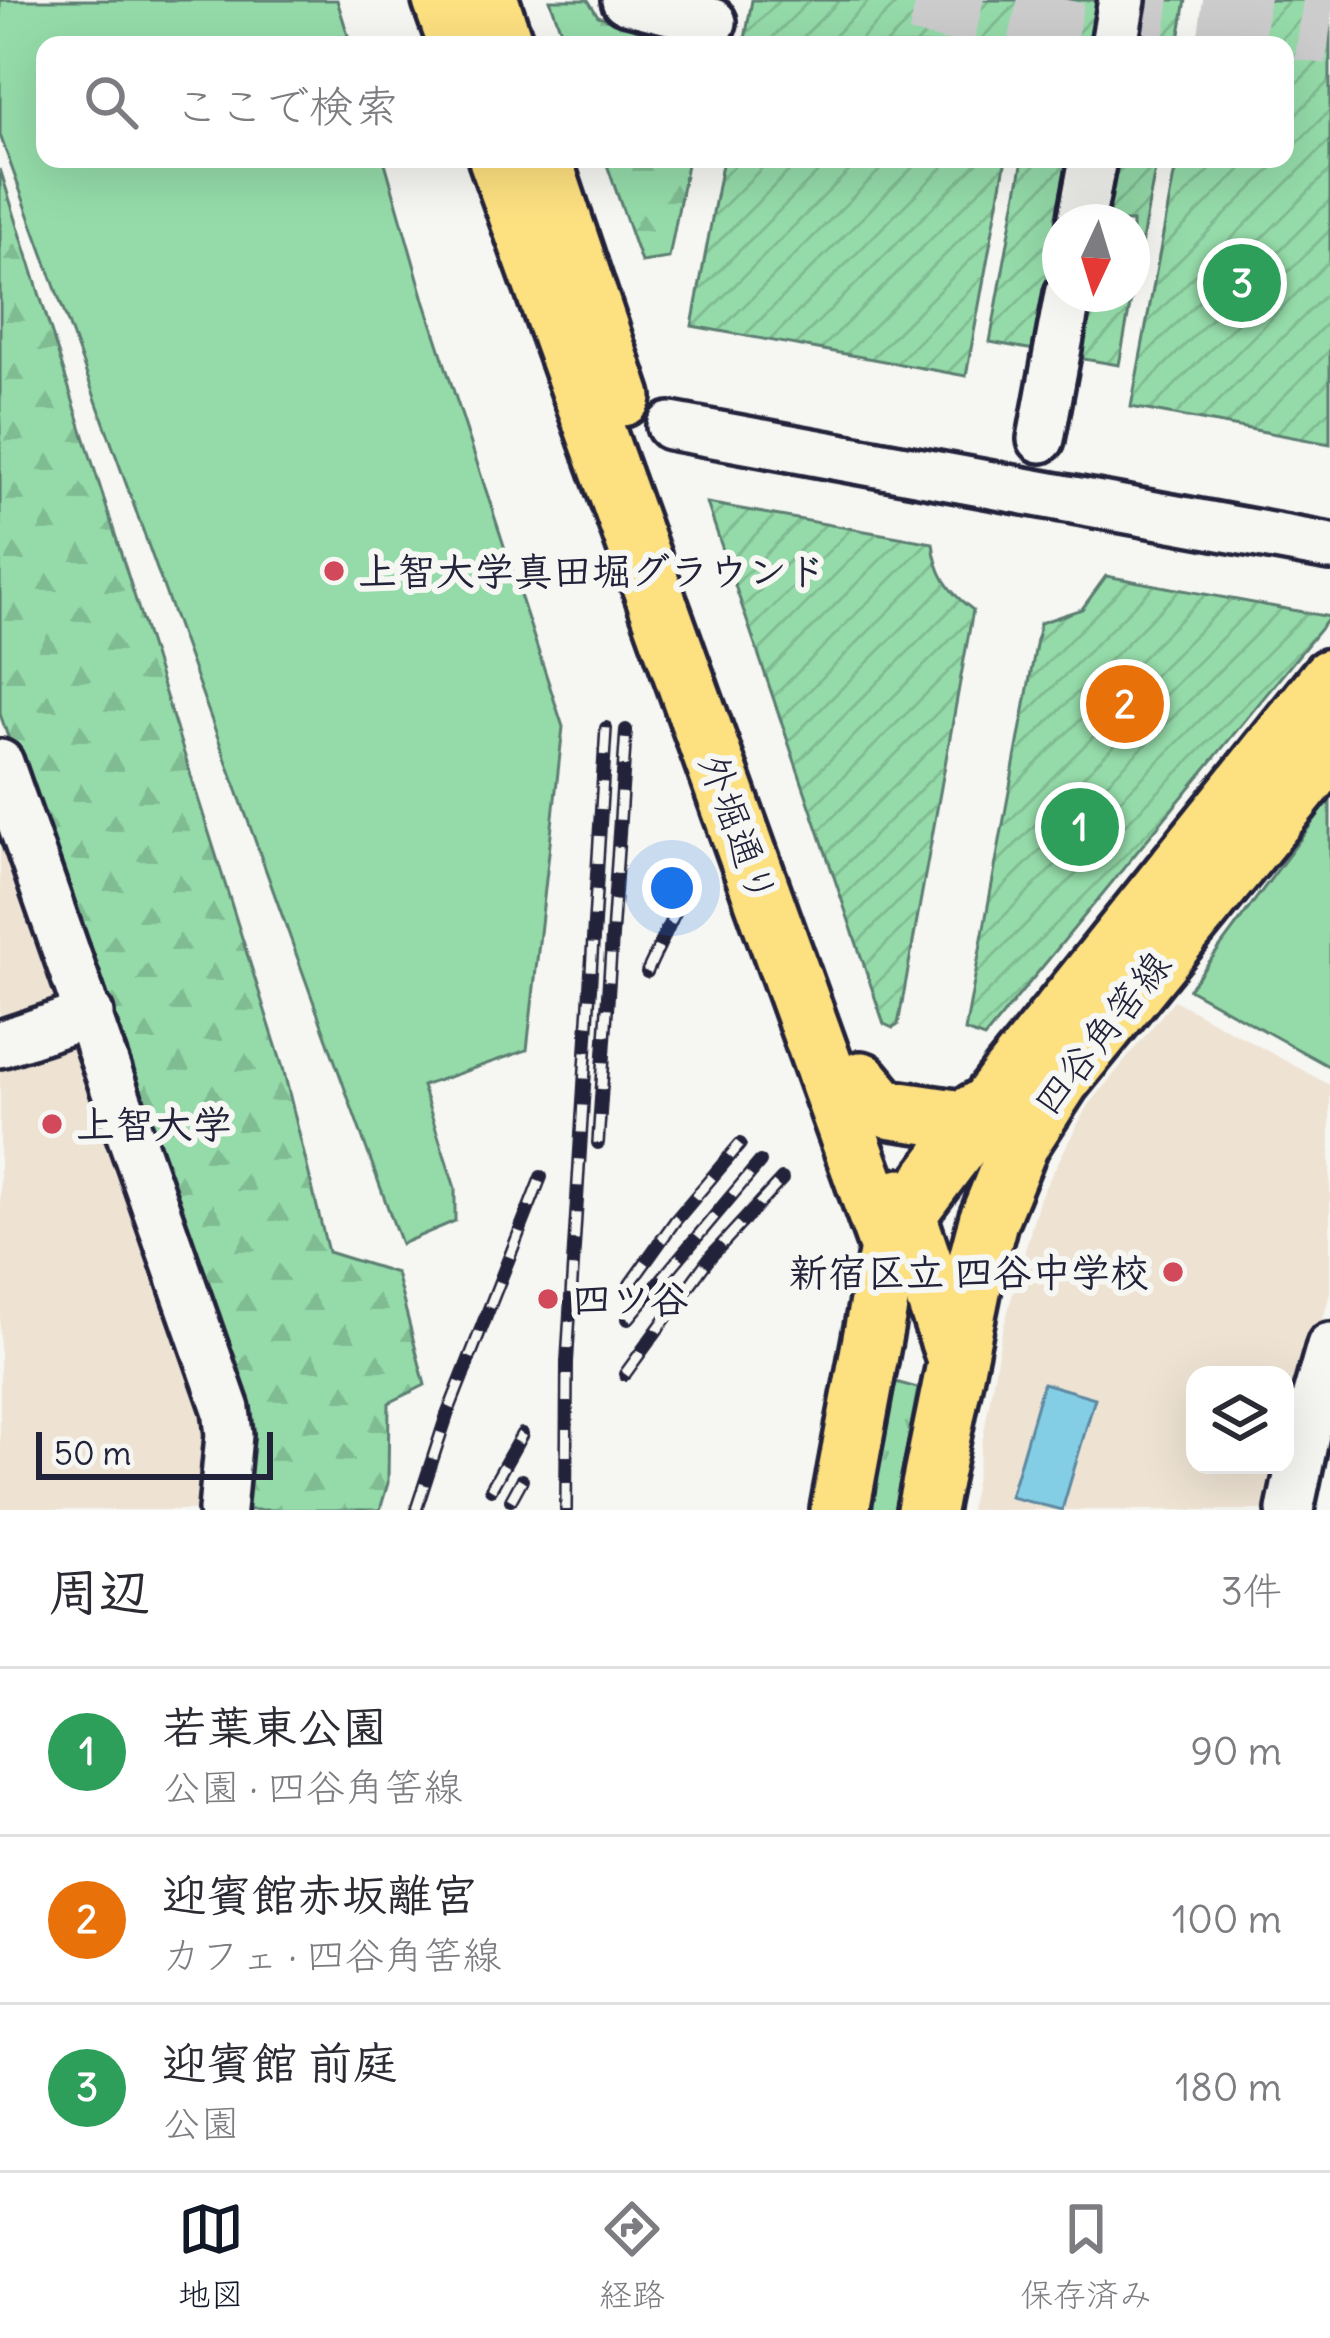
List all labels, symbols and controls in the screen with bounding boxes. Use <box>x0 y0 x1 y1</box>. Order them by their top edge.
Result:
search box <box>36 36 1294 168</box>
icon: search <box>78 69 144 135</box>
text: ここで検索 <box>174 78 399 134</box>
north arrow <box>1042 204 1150 312</box>
pin: 3 <box>1203 238 1281 328</box>
place label: 上智大学真田堀グラウンド <box>358 547 826 596</box>
marker: 上智大学真田堀グラウンド <box>321 558 347 584</box>
pin: 2 <box>1086 659 1164 749</box>
street label: 外堀通り <box>688 747 788 911</box>
pin: 1 <box>1041 782 1119 872</box>
your location <box>642 858 702 918</box>
street label: 四谷角筈線 <box>1023 941 1181 1125</box>
place label: 上智大学 <box>76 1100 232 1149</box>
marker: 上智大学 <box>39 1111 65 1137</box>
place label: 新宿区立 四谷中学校 <box>789 1248 1149 1297</box>
marker: 新宿区立 四谷中学校 <box>1160 1259 1186 1285</box>
place label: 四ツ谷 <box>572 1275 689 1324</box>
marker: 四ツ谷 <box>535 1286 561 1312</box>
map controls <box>1186 1366 1294 1474</box>
button: layers <box>1186 1366 1294 1474</box>
scale bar <box>36 1426 273 1479</box>
text: 50 m <box>54 1432 131 1474</box>
text: 周辺 <box>48 1560 150 1624</box>
text: 3件 <box>1221 1567 1282 1616</box>
text: 若葉東公園 <box>162 1699 387 1755</box>
text: 1 <box>79 1727 95 1776</box>
text: 90 m <box>1190 1727 1282 1776</box>
text: 公園 · 四谷角筈線 <box>162 1763 462 1812</box>
text: 迎賓館赤坂離宮 <box>162 1867 477 1923</box>
text: 2 <box>76 1895 98 1944</box>
text: 100 m <box>1172 1895 1282 1944</box>
text: カフェ · 四谷角筈線 <box>162 1931 501 1980</box>
text: 迎賓館 前庭 <box>162 2035 398 2091</box>
text: 3 <box>76 2063 98 2112</box>
text: 180 m <box>1175 2063 1282 2112</box>
text: 公園 <box>162 2099 240 2148</box>
tab: 地図 <box>178 2196 244 2316</box>
tab: 経路 <box>599 2196 665 2316</box>
tab: 保存済み <box>1020 2196 1152 2316</box>

